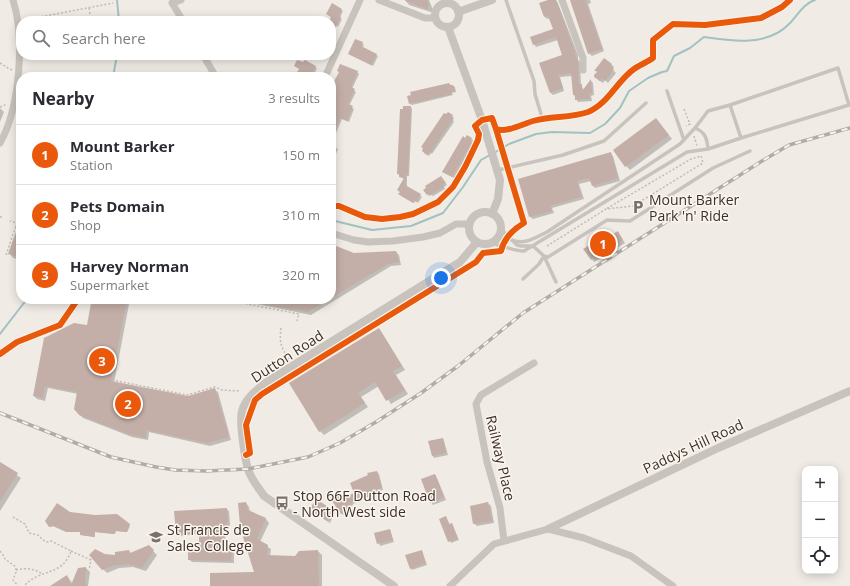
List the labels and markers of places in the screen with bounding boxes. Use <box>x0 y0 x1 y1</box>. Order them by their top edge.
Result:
place label: Mount Barker Park 'n' Ride <box>649 190 740 225</box>
parking icon: Mount Barker Park 'n' Ride <box>630 199 646 215</box>
pin: 1 <box>590 229 616 259</box>
pin: 3 <box>89 346 115 376</box>
pin: 2 <box>115 389 141 419</box>
place label: Stop 66F Dutton Road - North West side <box>293 486 436 521</box>
bus stop icon: Stop 66F Dutton Road - North West side <box>274 495 290 511</box>
place label: St Francis de Sales College <box>167 520 252 555</box>
school or university icon: St Francis de Sales College <box>148 529 164 545</box>

